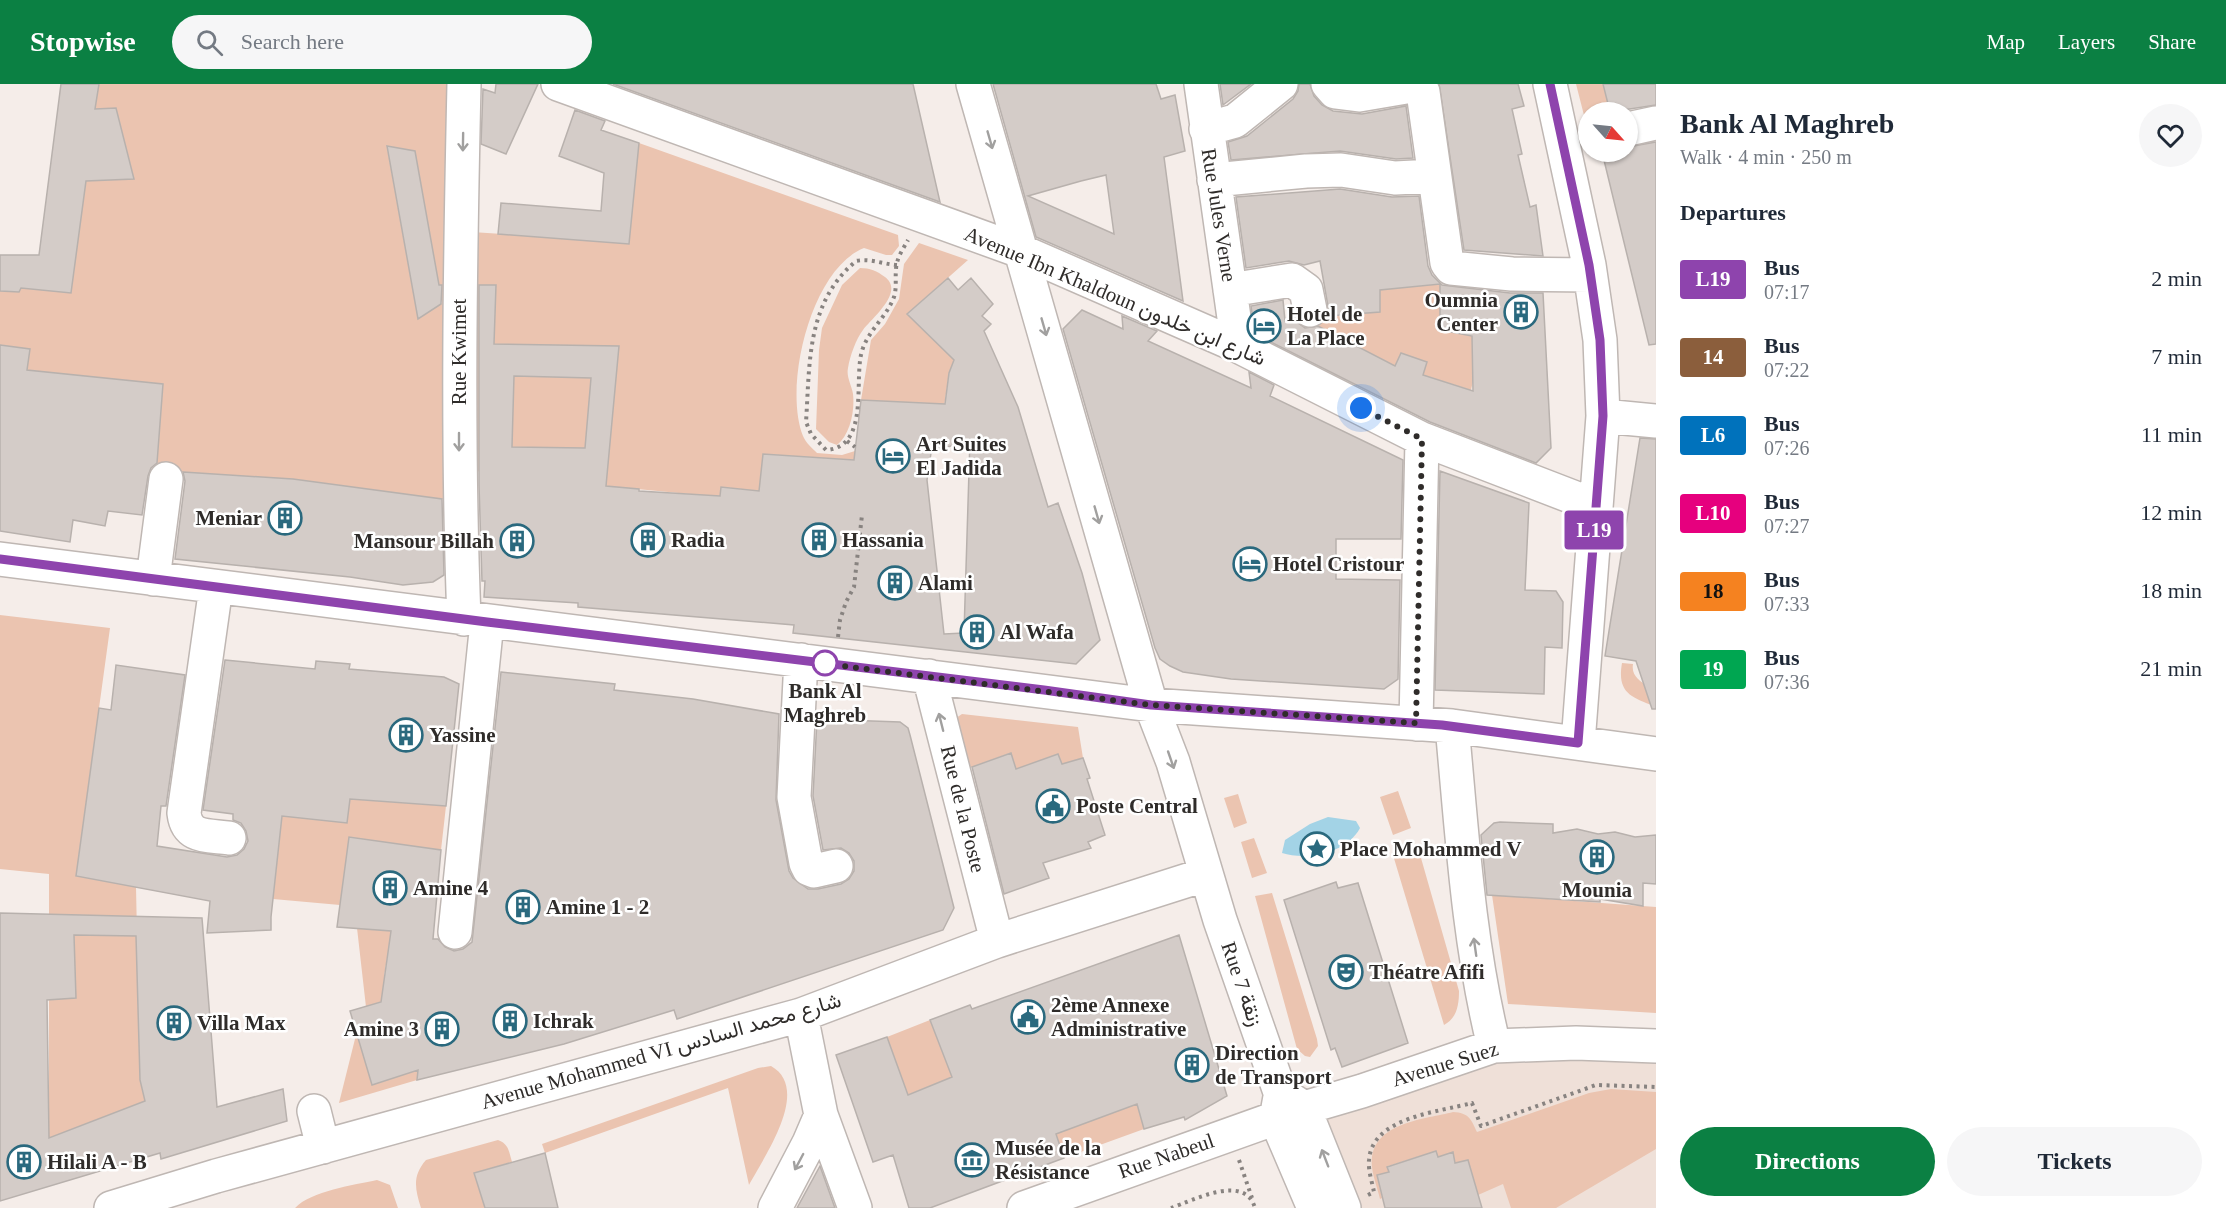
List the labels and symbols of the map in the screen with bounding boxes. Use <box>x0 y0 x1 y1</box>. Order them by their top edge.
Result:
north arrow <box>1578 102 1638 162</box>
one-way arrow <box>985 130 996 149</box>
one-way arrow <box>457 132 469 152</box>
street label: Rue Jules Verne <box>1197 146 1241 284</box>
street label: Avenue Ibn Khaldoun شارع ابن خلدون <box>960 222 1269 372</box>
place label: Oumnia Center <box>1424 288 1498 336</box>
building icon: Oumnia Center <box>1503 294 1539 330</box>
street label: Rue Kwimet <box>447 298 471 405</box>
place label: Hotel de La Place <box>1287 302 1365 350</box>
hotel icon: Hotel de La Place <box>1246 308 1282 344</box>
one-way arrow <box>1039 318 1050 337</box>
your location <box>1346 393 1376 423</box>
one-way arrow <box>453 432 465 452</box>
place label: Art Suites El Jadida <box>916 432 1006 480</box>
hotel icon: Art Suites El Jadida <box>875 438 911 474</box>
building icon: Meniar <box>267 500 303 536</box>
one-way arrow <box>1092 505 1103 524</box>
place label: Meniar <box>196 506 262 530</box>
line badge: L19 <box>1560 510 1628 550</box>
building icon: Radia <box>630 522 666 558</box>
building icon: Hassania <box>801 522 837 558</box>
building icon: Mansour Billah <box>499 523 535 559</box>
place label: Radia <box>671 528 725 552</box>
place label: Hassania <box>842 528 924 552</box>
place label: Mansour Billah <box>354 529 494 553</box>
hotel icon: Hotel Cristour <box>1232 546 1268 582</box>
place label: Hotel Cristour <box>1273 552 1404 576</box>
building icon: Alami <box>877 565 913 601</box>
place label: Alami <box>918 571 973 595</box>
building icon: Al Wafa <box>959 614 995 650</box>
place label: Al Wafa <box>1000 620 1074 644</box>
marker: Bank Al Maghreb <box>812 650 838 676</box>
place label: Bank Al Maghreb <box>784 679 866 727</box>
one-way arrow <box>934 713 946 732</box>
building icon: Yassine <box>388 717 424 753</box>
place label: Yassine <box>429 723 496 747</box>
street label: Rue de la Poste <box>936 743 990 875</box>
one-way arrow <box>1167 750 1178 769</box>
public building icon: Poste Central <box>1035 788 1071 824</box>
place label: Poste Central <box>1076 794 1198 818</box>
place icon: Place Mohammed V <box>1299 831 1335 867</box>
place label: Place Mohammed V <box>1340 837 1522 861</box>
building icon: Mounia <box>1579 839 1615 875</box>
building icon: Amine 4 <box>372 870 408 906</box>
place label: Amine 4 <box>413 876 489 900</box>
place label: Mounia <box>1562 878 1633 902</box>
building icon: Amine 1 - 2 <box>505 889 541 925</box>
place label: Amine 1 - 2 <box>546 895 649 919</box>
one-way arrow <box>1469 937 1480 957</box>
street label: Rue 7 زنقة <box>1215 939 1268 1030</box>
theatre icon: Théatre Afifi <box>1328 954 1364 990</box>
place label: Théatre Afifi <box>1369 960 1485 984</box>
street label: Avenue Mohammed VI شارع محمد السادس <box>478 988 844 1116</box>
place label: 2ème Annexe Administrative <box>1051 993 1186 1041</box>
public building icon: 2ème Annexe Administrative <box>1010 999 1046 1035</box>
building icon: Ichrak <box>492 1003 528 1039</box>
building icon: Villa Max <box>156 1005 192 1041</box>
place label: Ichrak <box>533 1009 594 1033</box>
place label: Villa Max <box>197 1011 286 1035</box>
building icon: Amine 3 <box>424 1011 460 1047</box>
place label: Amine 3 <box>344 1017 419 1041</box>
street label: Avenue Suez <box>1389 1036 1501 1092</box>
place label: Direction de Transport <box>1215 1041 1331 1089</box>
building icon: Direction de Transport <box>1174 1047 1210 1083</box>
street label: Rue Nabeul <box>1115 1128 1217 1184</box>
place label: Musée de la Résistance <box>995 1136 1102 1184</box>
museum icon: Musée de la Résistance <box>954 1142 990 1178</box>
building icon: Hilali A - B <box>6 1144 42 1180</box>
one-way arrow <box>1318 1149 1329 1167</box>
place label: Hilali A - B <box>47 1150 147 1174</box>
one-way arrow <box>793 1153 805 1170</box>

